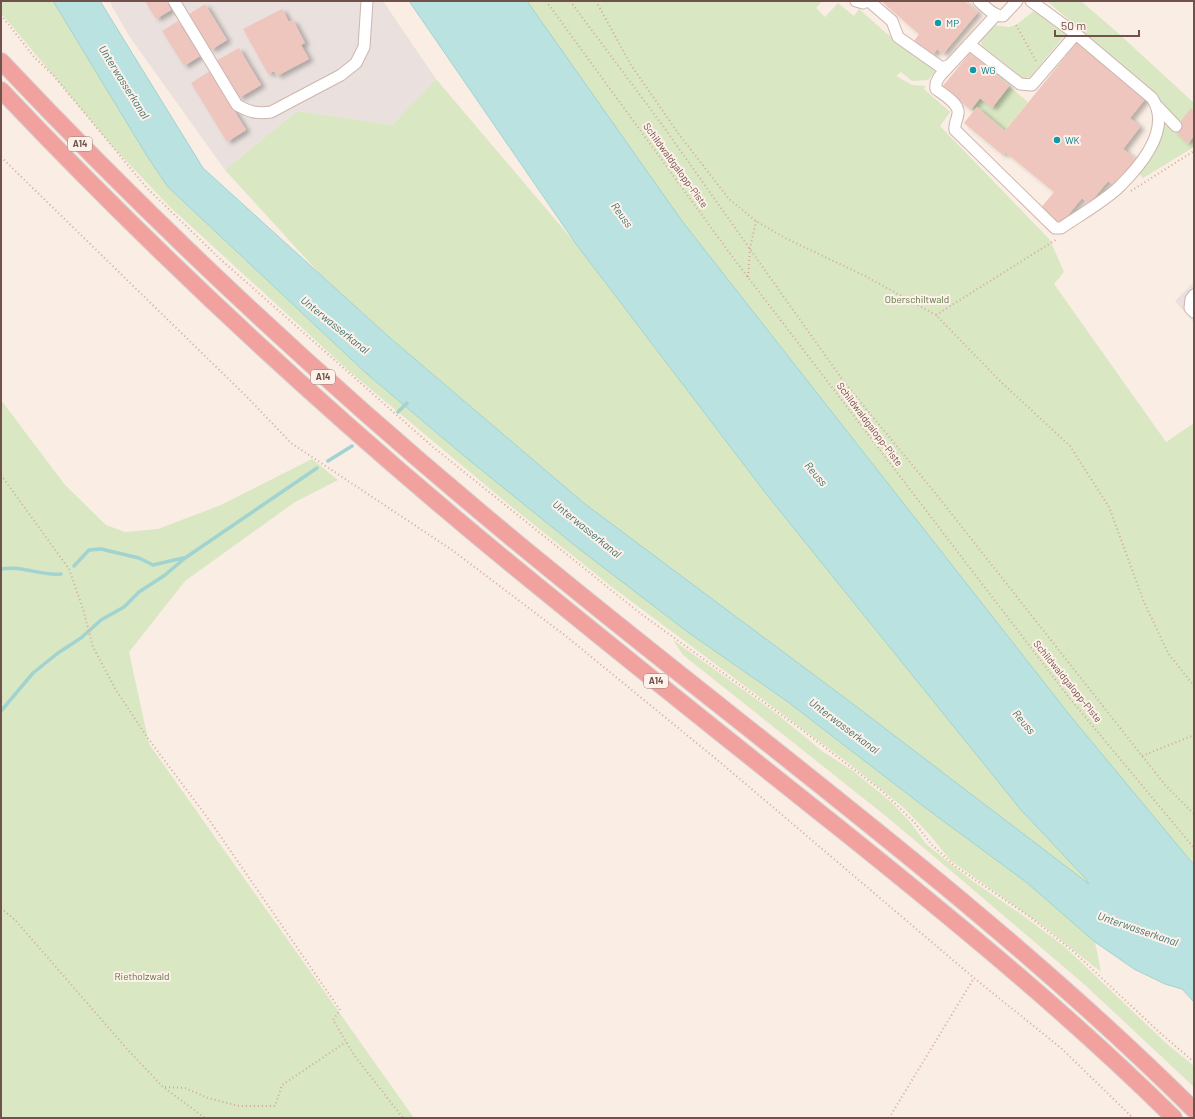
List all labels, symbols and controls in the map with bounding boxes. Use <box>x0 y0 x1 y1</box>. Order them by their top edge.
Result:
scale bar <box>1055 12 1139 38</box>
place label: MP <box>946 17 959 29</box>
marker: MP <box>933 18 943 28</box>
text: 50 m <box>1061 18 1086 32</box>
water label: Unterwasserkanal <box>97 43 153 121</box>
place label: WG <box>981 64 996 76</box>
marker: WG <box>968 65 978 75</box>
street label: Schildwaldgalopp-Piste <box>641 120 711 210</box>
place label: WK <box>1065 134 1080 146</box>
marker: WK <box>1052 135 1062 145</box>
road number: A14 <box>68 137 92 151</box>
water label: Reuss <box>609 200 636 230</box>
water label: Unterwasserkanal <box>298 293 373 357</box>
park label: Oberschiltwald <box>885 293 949 305</box>
road number: A14 <box>311 370 335 384</box>
street label: Schildwaldgalopp-Piste <box>835 380 905 468</box>
water label: Reuss <box>802 459 830 489</box>
water label: Unterwasserkanal <box>550 497 625 561</box>
street label: Schildwaldgalopp-Piste <box>1031 638 1105 724</box>
road number: A14 <box>644 674 668 688</box>
water label: Unterwasserkanal <box>807 695 882 756</box>
water label: Reuss <box>1010 707 1038 737</box>
water label: Unterwasserkanal <box>1096 909 1181 949</box>
park label: Rietholzwald <box>114 970 170 982</box>

